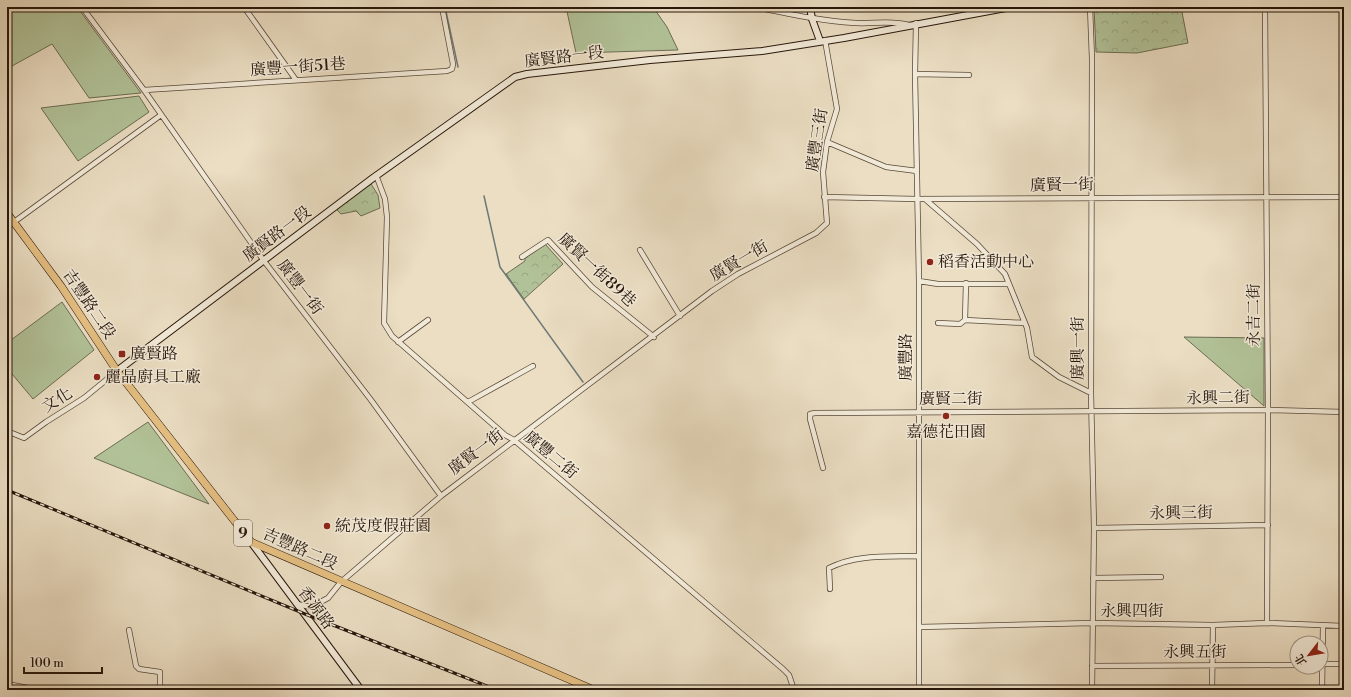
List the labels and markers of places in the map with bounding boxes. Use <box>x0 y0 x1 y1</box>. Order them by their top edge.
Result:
place label: 稻香活動中心 <box>938 252 1034 272</box>
marker: 稻香活動中心 <box>925 257 935 267</box>
place label: 廣賢路 <box>130 344 178 364</box>
marker: 廣賢路 <box>117 349 127 359</box>
place label: 麗晶廚具工廠 <box>105 367 201 387</box>
marker: 麗晶廚具工廠 <box>92 372 102 382</box>
marker: 嘉德花田園 <box>941 411 951 421</box>
place label: 嘉德花田園 <box>906 422 986 442</box>
place label: 統茂度假莊園 <box>335 516 431 536</box>
marker: 統茂度假莊園 <box>322 521 332 531</box>

